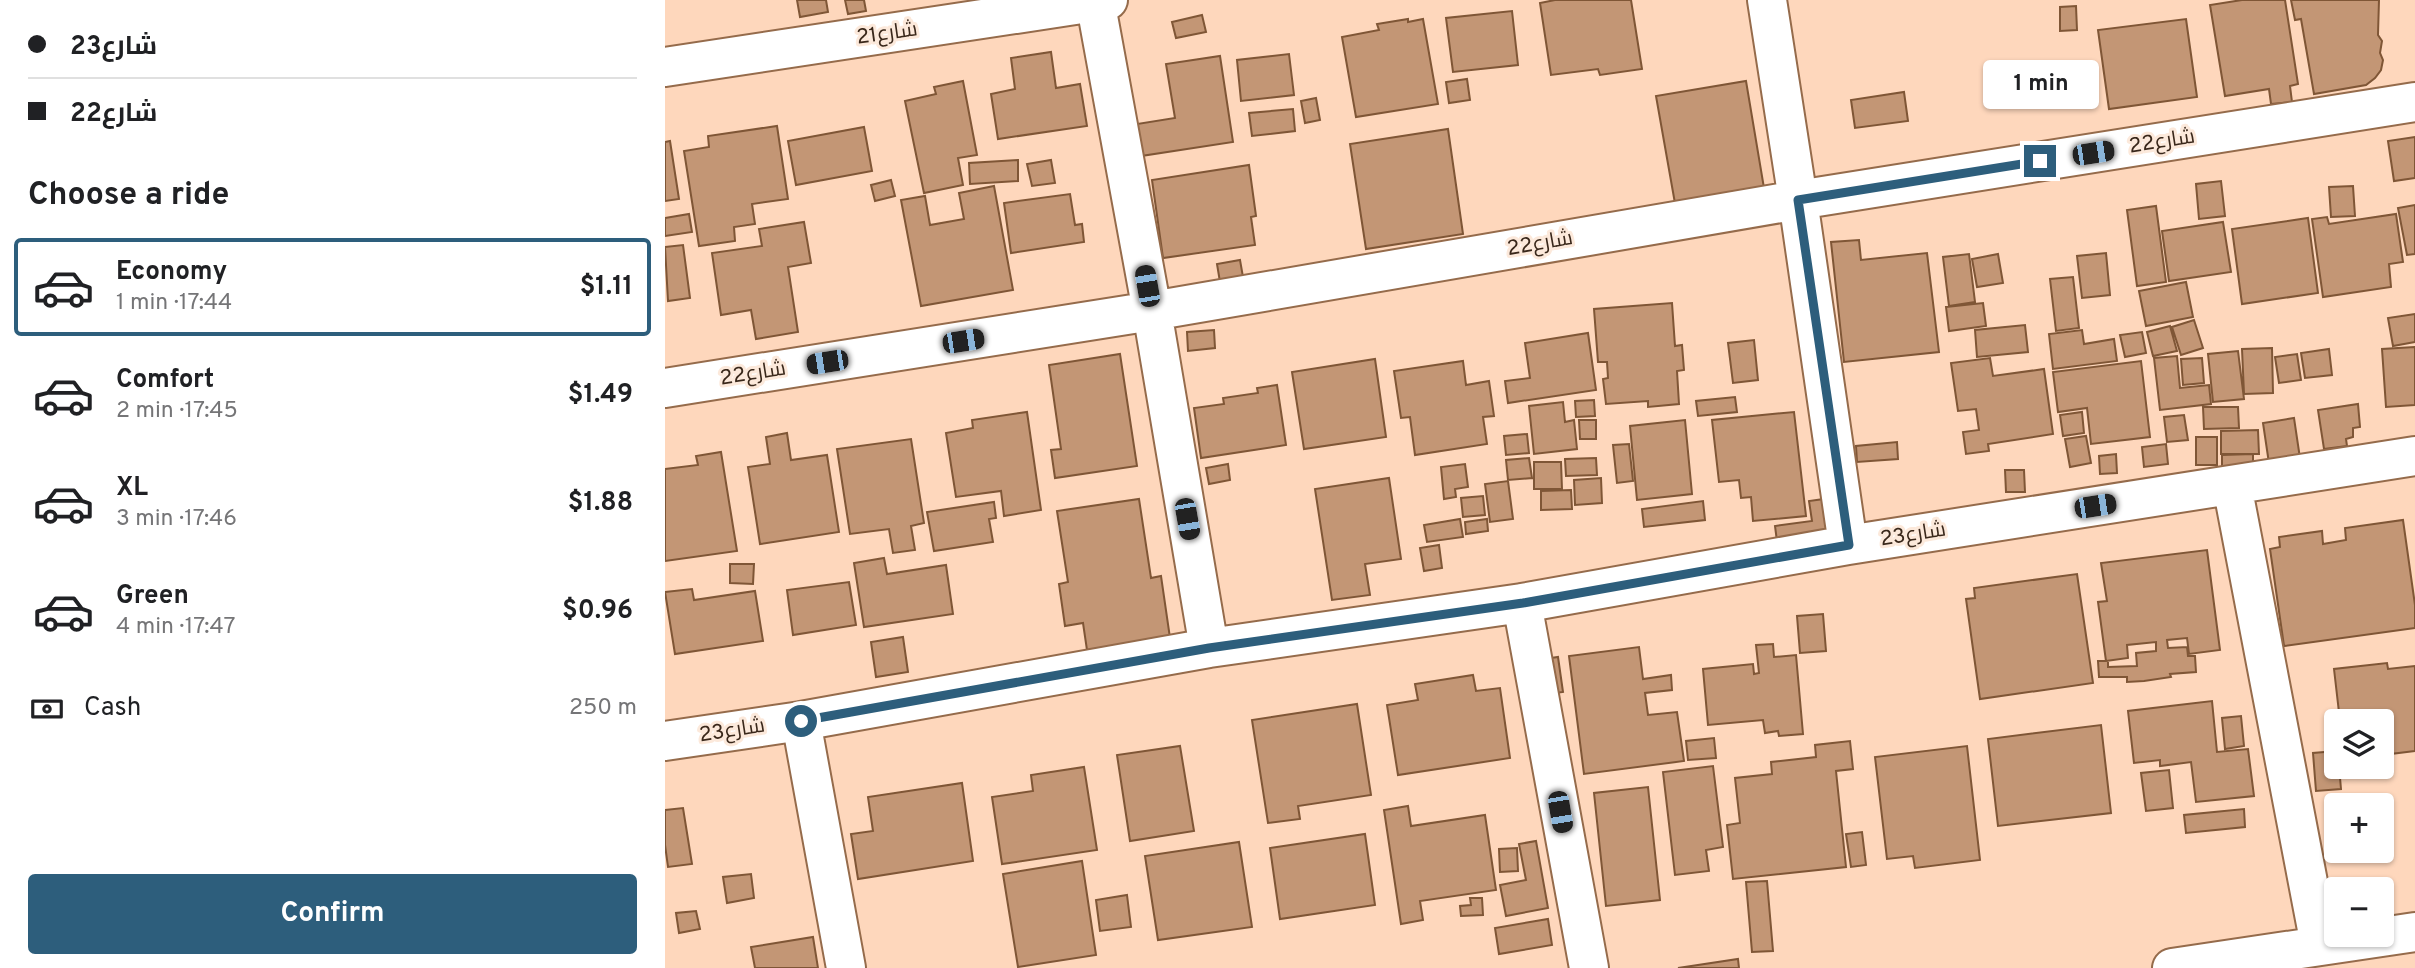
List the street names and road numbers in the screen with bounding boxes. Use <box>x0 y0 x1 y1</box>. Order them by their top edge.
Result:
street label: شارع21 <box>855 16 919 52</box>
street label: شارع22 <box>2127 123 2197 161</box>
street label: شارع22 <box>1505 225 1575 263</box>
street label: شارع22 <box>718 355 788 393</box>
street label: شارع23 <box>1878 516 1948 554</box>
street label: شارع23 <box>697 712 767 750</box>

